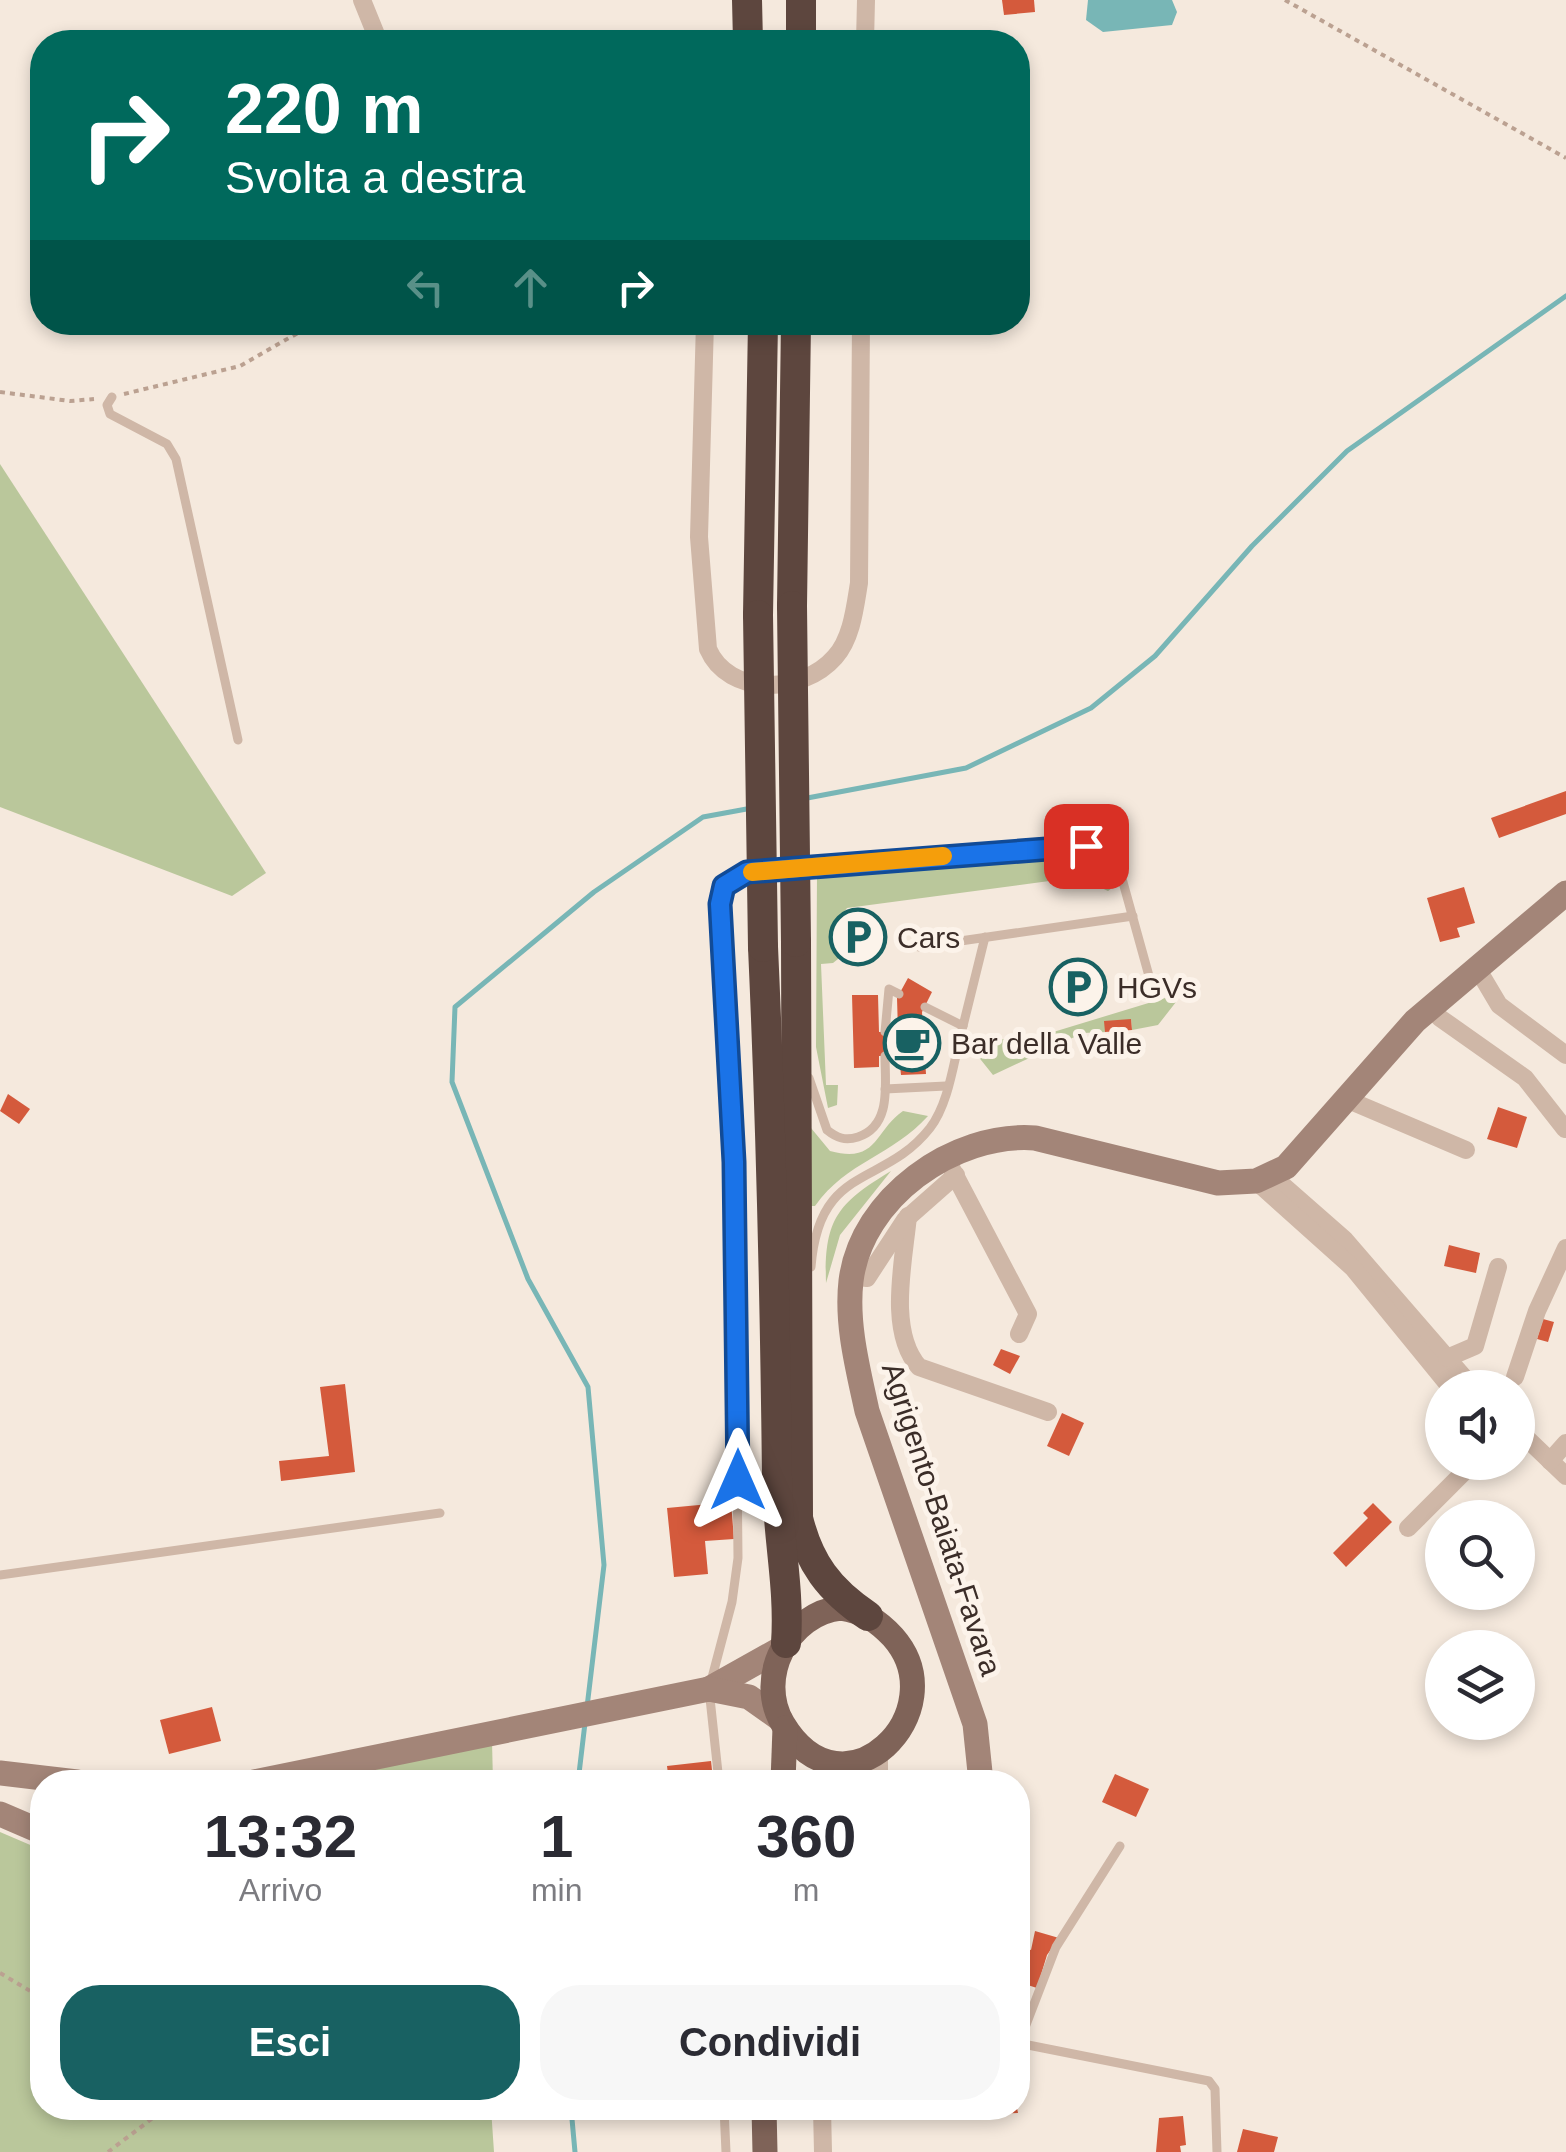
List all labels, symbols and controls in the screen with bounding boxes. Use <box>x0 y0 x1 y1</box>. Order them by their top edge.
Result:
icon: right <box>60 70 190 200</box>
text: 220 m <box>225 70 423 148</box>
text: Svolta a destra <box>225 152 525 203</box>
icon: left <box>398 260 453 315</box>
icon: ahead <box>503 260 558 315</box>
icon: right <box>608 260 663 315</box>
pin <box>1044 804 1129 889</box>
icon: arrive <box>1059 819 1114 874</box>
parking icon: Cars <box>828 907 888 967</box>
place label: Cars <box>897 921 960 954</box>
parking icon: HGVs <box>1048 957 1108 1017</box>
place label: HGVs <box>1117 971 1197 1004</box>
cafe icon: Bar della Valle <box>882 1013 942 1073</box>
place label: Bar della Valle <box>951 1027 1142 1060</box>
street label: Agrigento-Baiata-Favara <box>876 1358 1008 1680</box>
map controls <box>1425 1370 1535 1740</box>
button: sound <box>1425 1370 1535 1480</box>
position arrow <box>686 1428 790 1532</box>
button: search <box>1425 1500 1535 1610</box>
button: layers <box>1425 1630 1535 1740</box>
text: 13:32 <box>204 1803 357 1870</box>
text: 1 <box>540 1803 573 1870</box>
text: 360 <box>756 1803 856 1870</box>
text: Arrivo <box>239 1872 322 1908</box>
text: min <box>531 1872 582 1908</box>
text: m <box>793 1872 820 1908</box>
button: Esci <box>60 1985 520 2100</box>
button: Condividi <box>540 1985 1000 2100</box>

